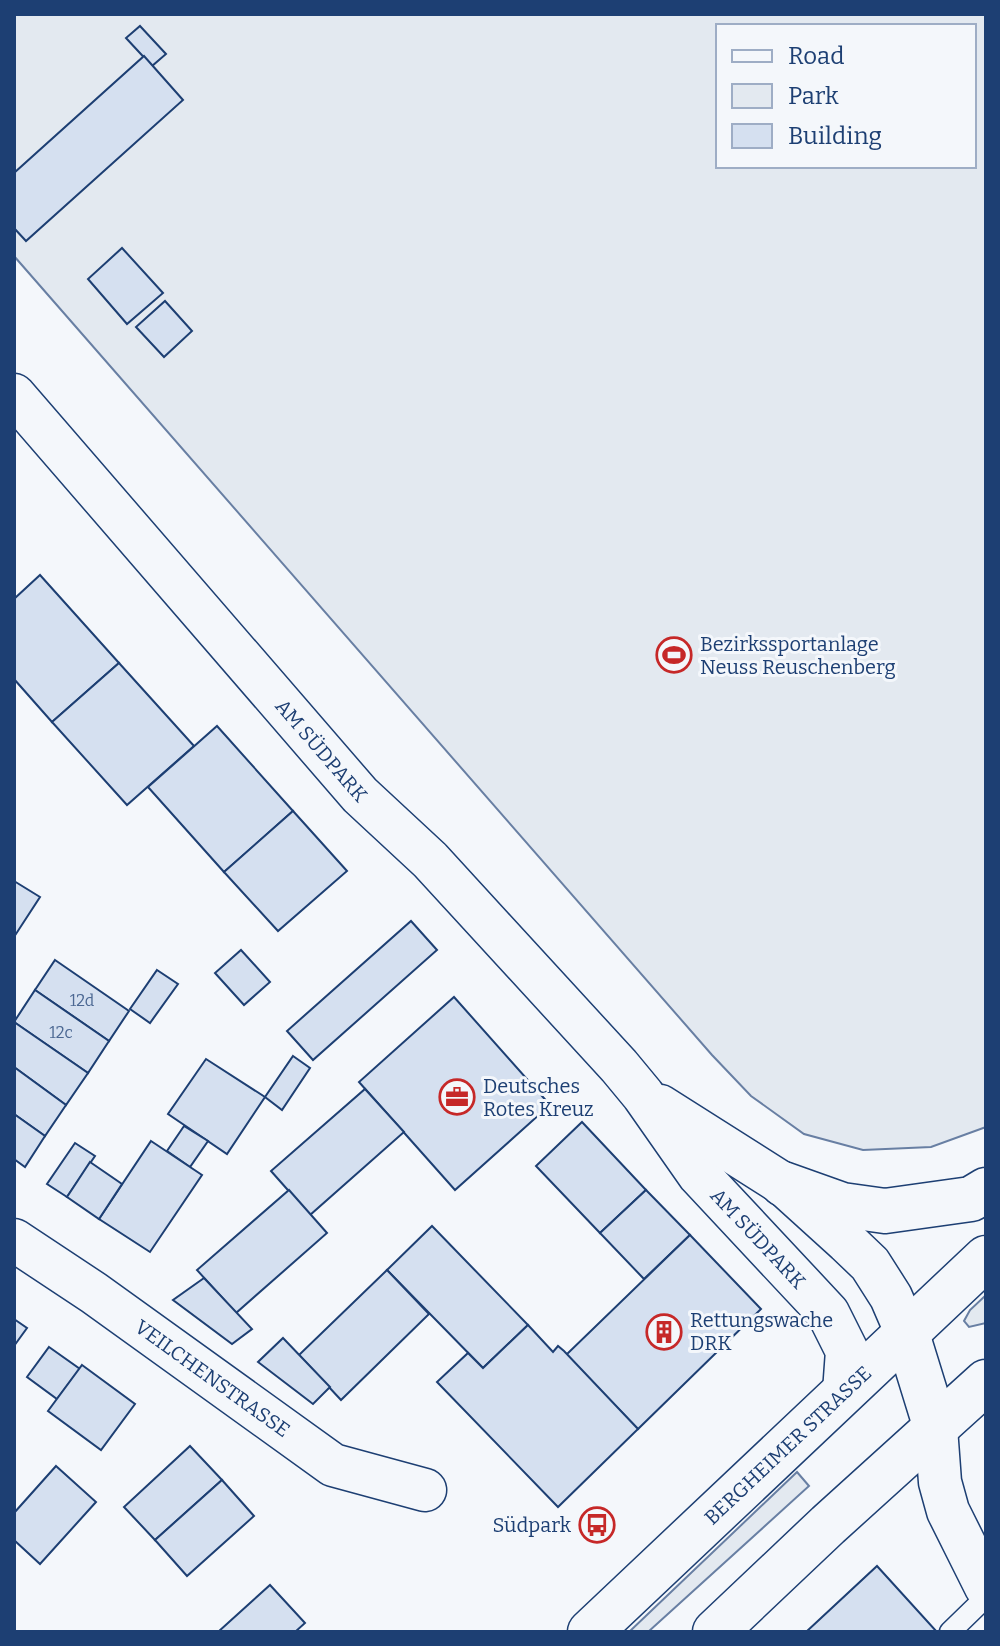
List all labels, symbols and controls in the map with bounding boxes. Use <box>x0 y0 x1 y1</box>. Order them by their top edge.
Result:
legend <box>716 24 976 168</box>
text: Road <box>788 42 844 70</box>
text: Park <box>788 82 839 110</box>
text: Building <box>788 122 882 150</box>
place label: Bezirkssportanlage Neuss Reuschenberg <box>700 632 896 679</box>
sports icon: Bezirkssportanlage Neuss Reuschenberg <box>655 636 693 674</box>
street label: AM SÜDPARK <box>270 694 373 807</box>
house number: 12d <box>70 991 95 1010</box>
house number: 12c <box>49 1023 73 1042</box>
place label: Deutsches Rotes Kreuz <box>483 1074 594 1121</box>
office icon: Deutsches Rotes Kreuz <box>438 1078 476 1116</box>
street label: AM SÜDPARK <box>706 1183 811 1293</box>
place label: Rettungswache DRK <box>690 1308 833 1355</box>
building icon: Rettungswache DRK <box>645 1313 683 1351</box>
street label: VEILCHENSTRASSE <box>130 1314 295 1442</box>
street label: BERGHEIMER STRASSE <box>699 1361 876 1530</box>
bus stop icon: Südpark <box>578 1506 616 1544</box>
place label: Südpark <box>492 1513 572 1537</box>

